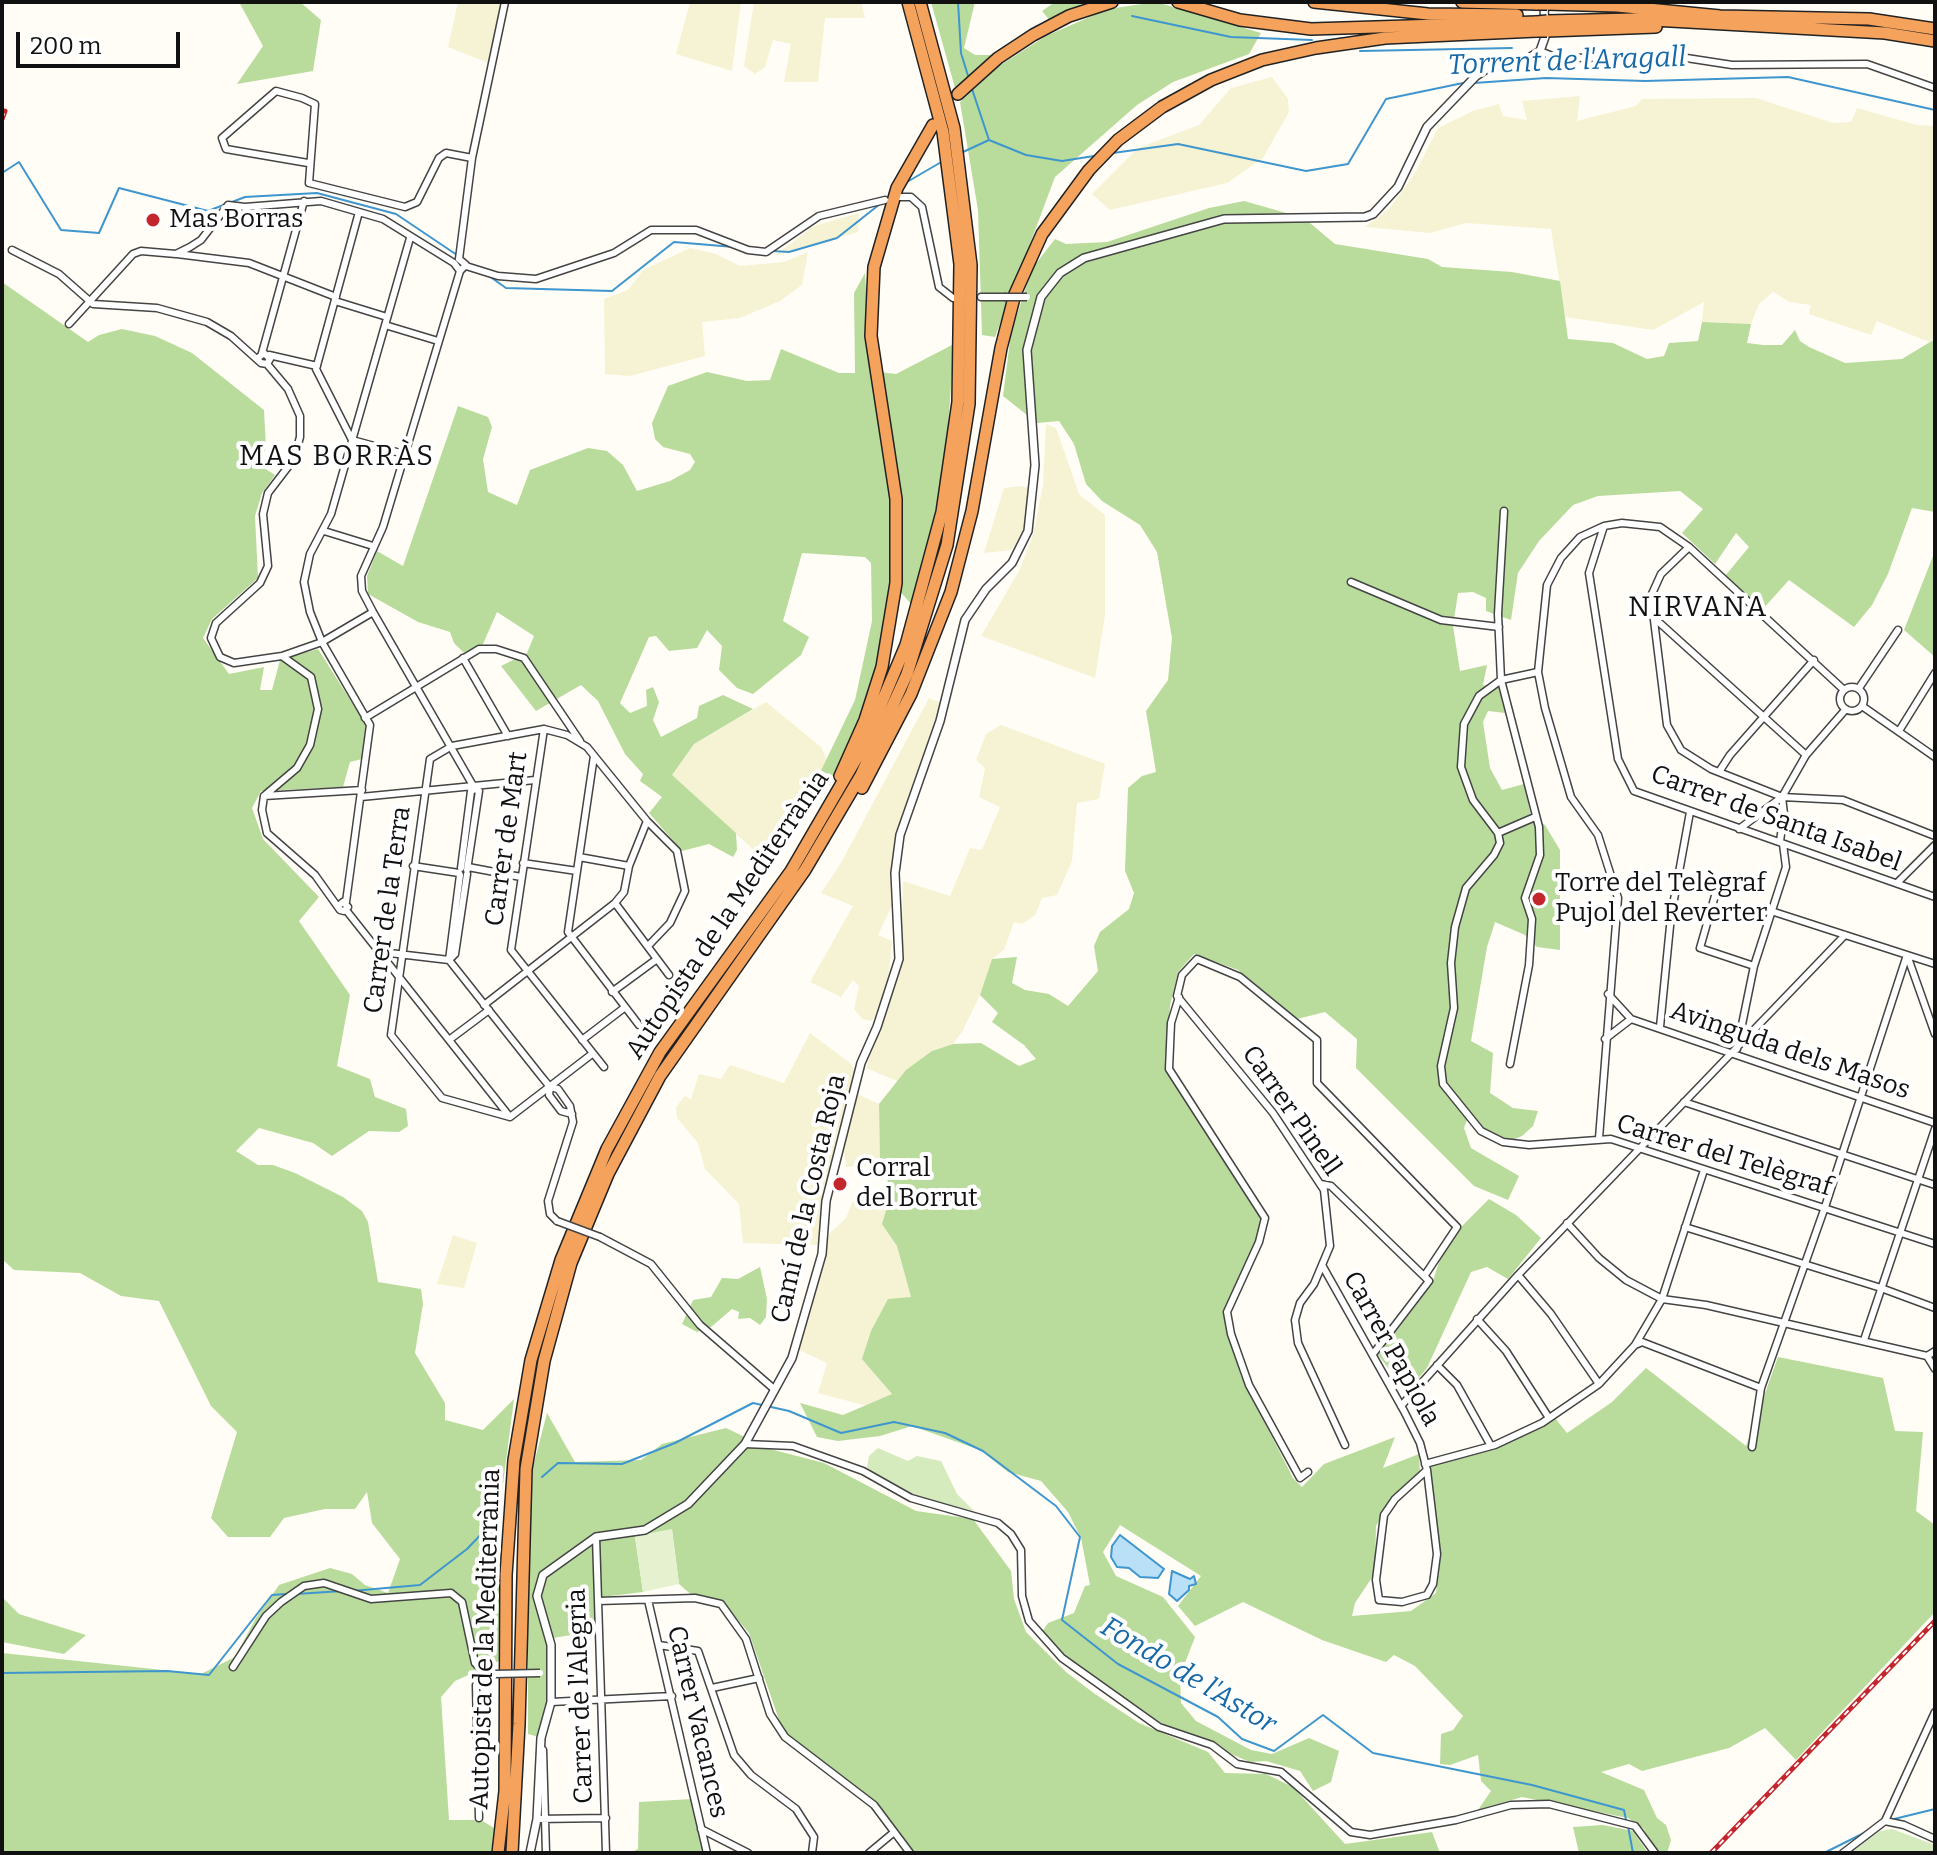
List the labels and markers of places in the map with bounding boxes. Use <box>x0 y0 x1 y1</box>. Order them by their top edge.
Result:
place label: Mas Borras <box>169 204 303 236</box>
marker: Mas Borras <box>144 211 162 229</box>
place label: Torre del Telègraf Pujol del Reverter <box>1555 868 1767 930</box>
marker: Torre del Telègraf Pujol del Reverter <box>1530 890 1548 908</box>
place label: Corral del Borrut <box>856 1153 978 1214</box>
marker: Corral del Borrut <box>831 1175 849 1193</box>

